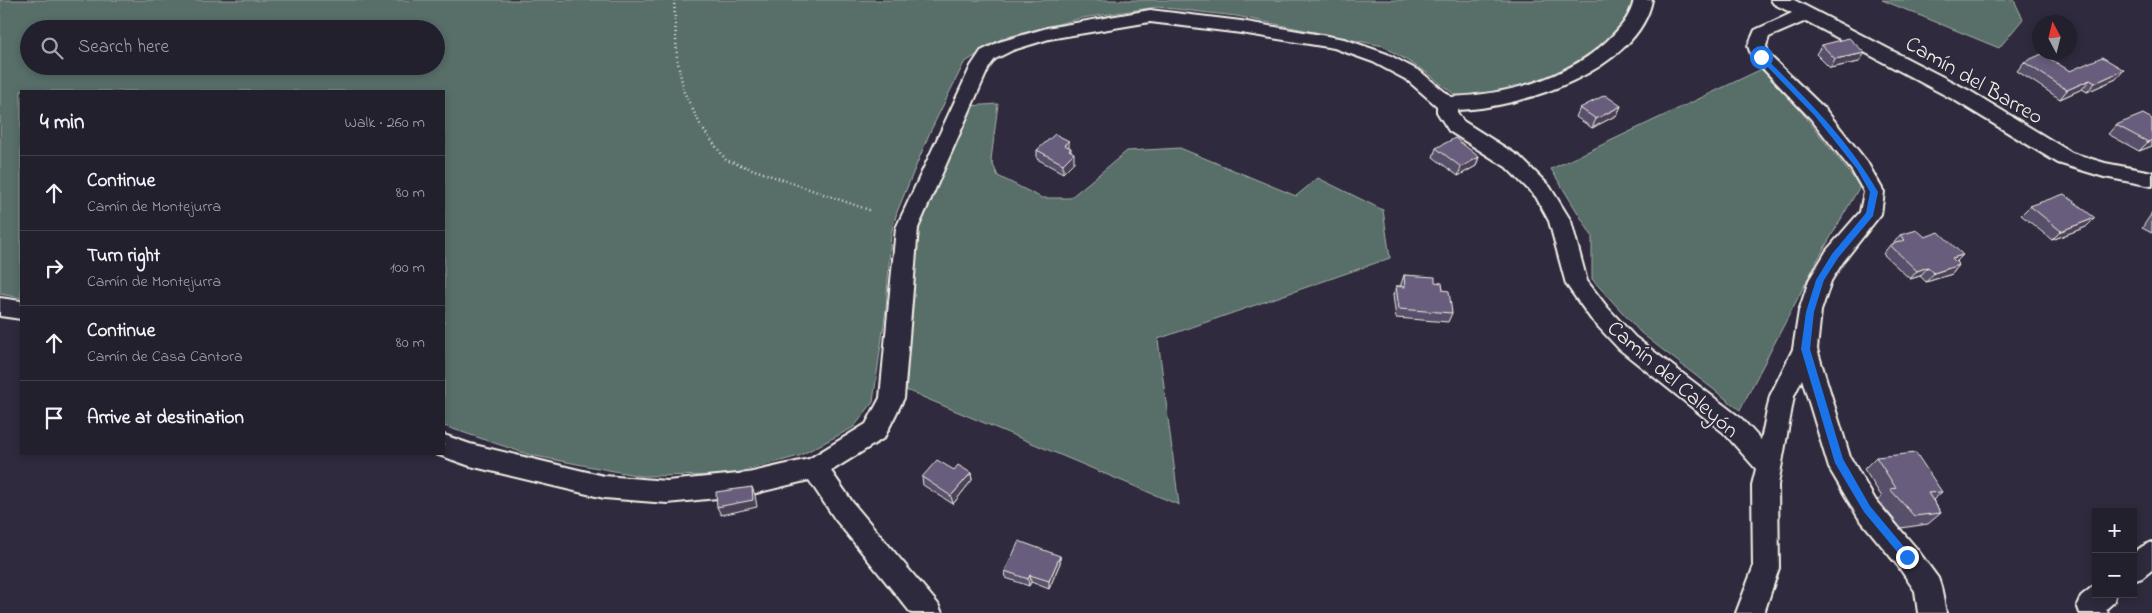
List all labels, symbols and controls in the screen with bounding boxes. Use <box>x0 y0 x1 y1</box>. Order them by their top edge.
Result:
north arrow <box>2032 15 2077 60</box>
search box <box>20 20 445 75</box>
street label: Camín del Barreo <box>1899 29 2048 134</box>
icon: search <box>38 34 66 62</box>
text: Search here <box>78 34 169 61</box>
route start <box>1750 46 1773 69</box>
text: 4 min <box>40 108 84 138</box>
text: Walk · 260 m <box>345 111 425 135</box>
text: Continue <box>87 168 155 195</box>
icon: ahead <box>40 179 68 207</box>
text: 80 m <box>396 181 425 205</box>
text: Camín de Montejurra <box>87 195 221 219</box>
text: Turn right <box>87 243 160 270</box>
icon: right <box>40 254 68 282</box>
text: 100 m <box>390 256 425 280</box>
text: Camín de Montejurra <box>87 270 221 294</box>
street label: Camín del Caleyón <box>1598 314 1745 447</box>
text: Continue <box>87 318 155 345</box>
icon: ahead <box>40 329 68 357</box>
text: 80 m <box>396 331 425 355</box>
text: Camín de Casa Cantora <box>87 345 243 369</box>
icon: arrive <box>40 404 68 432</box>
text: Arrive at destination <box>87 405 244 432</box>
map controls <box>2092 508 2137 598</box>
button: + <box>2092 508 2137 553</box>
route end <box>1896 546 1919 569</box>
button: − <box>2092 553 2137 598</box>

